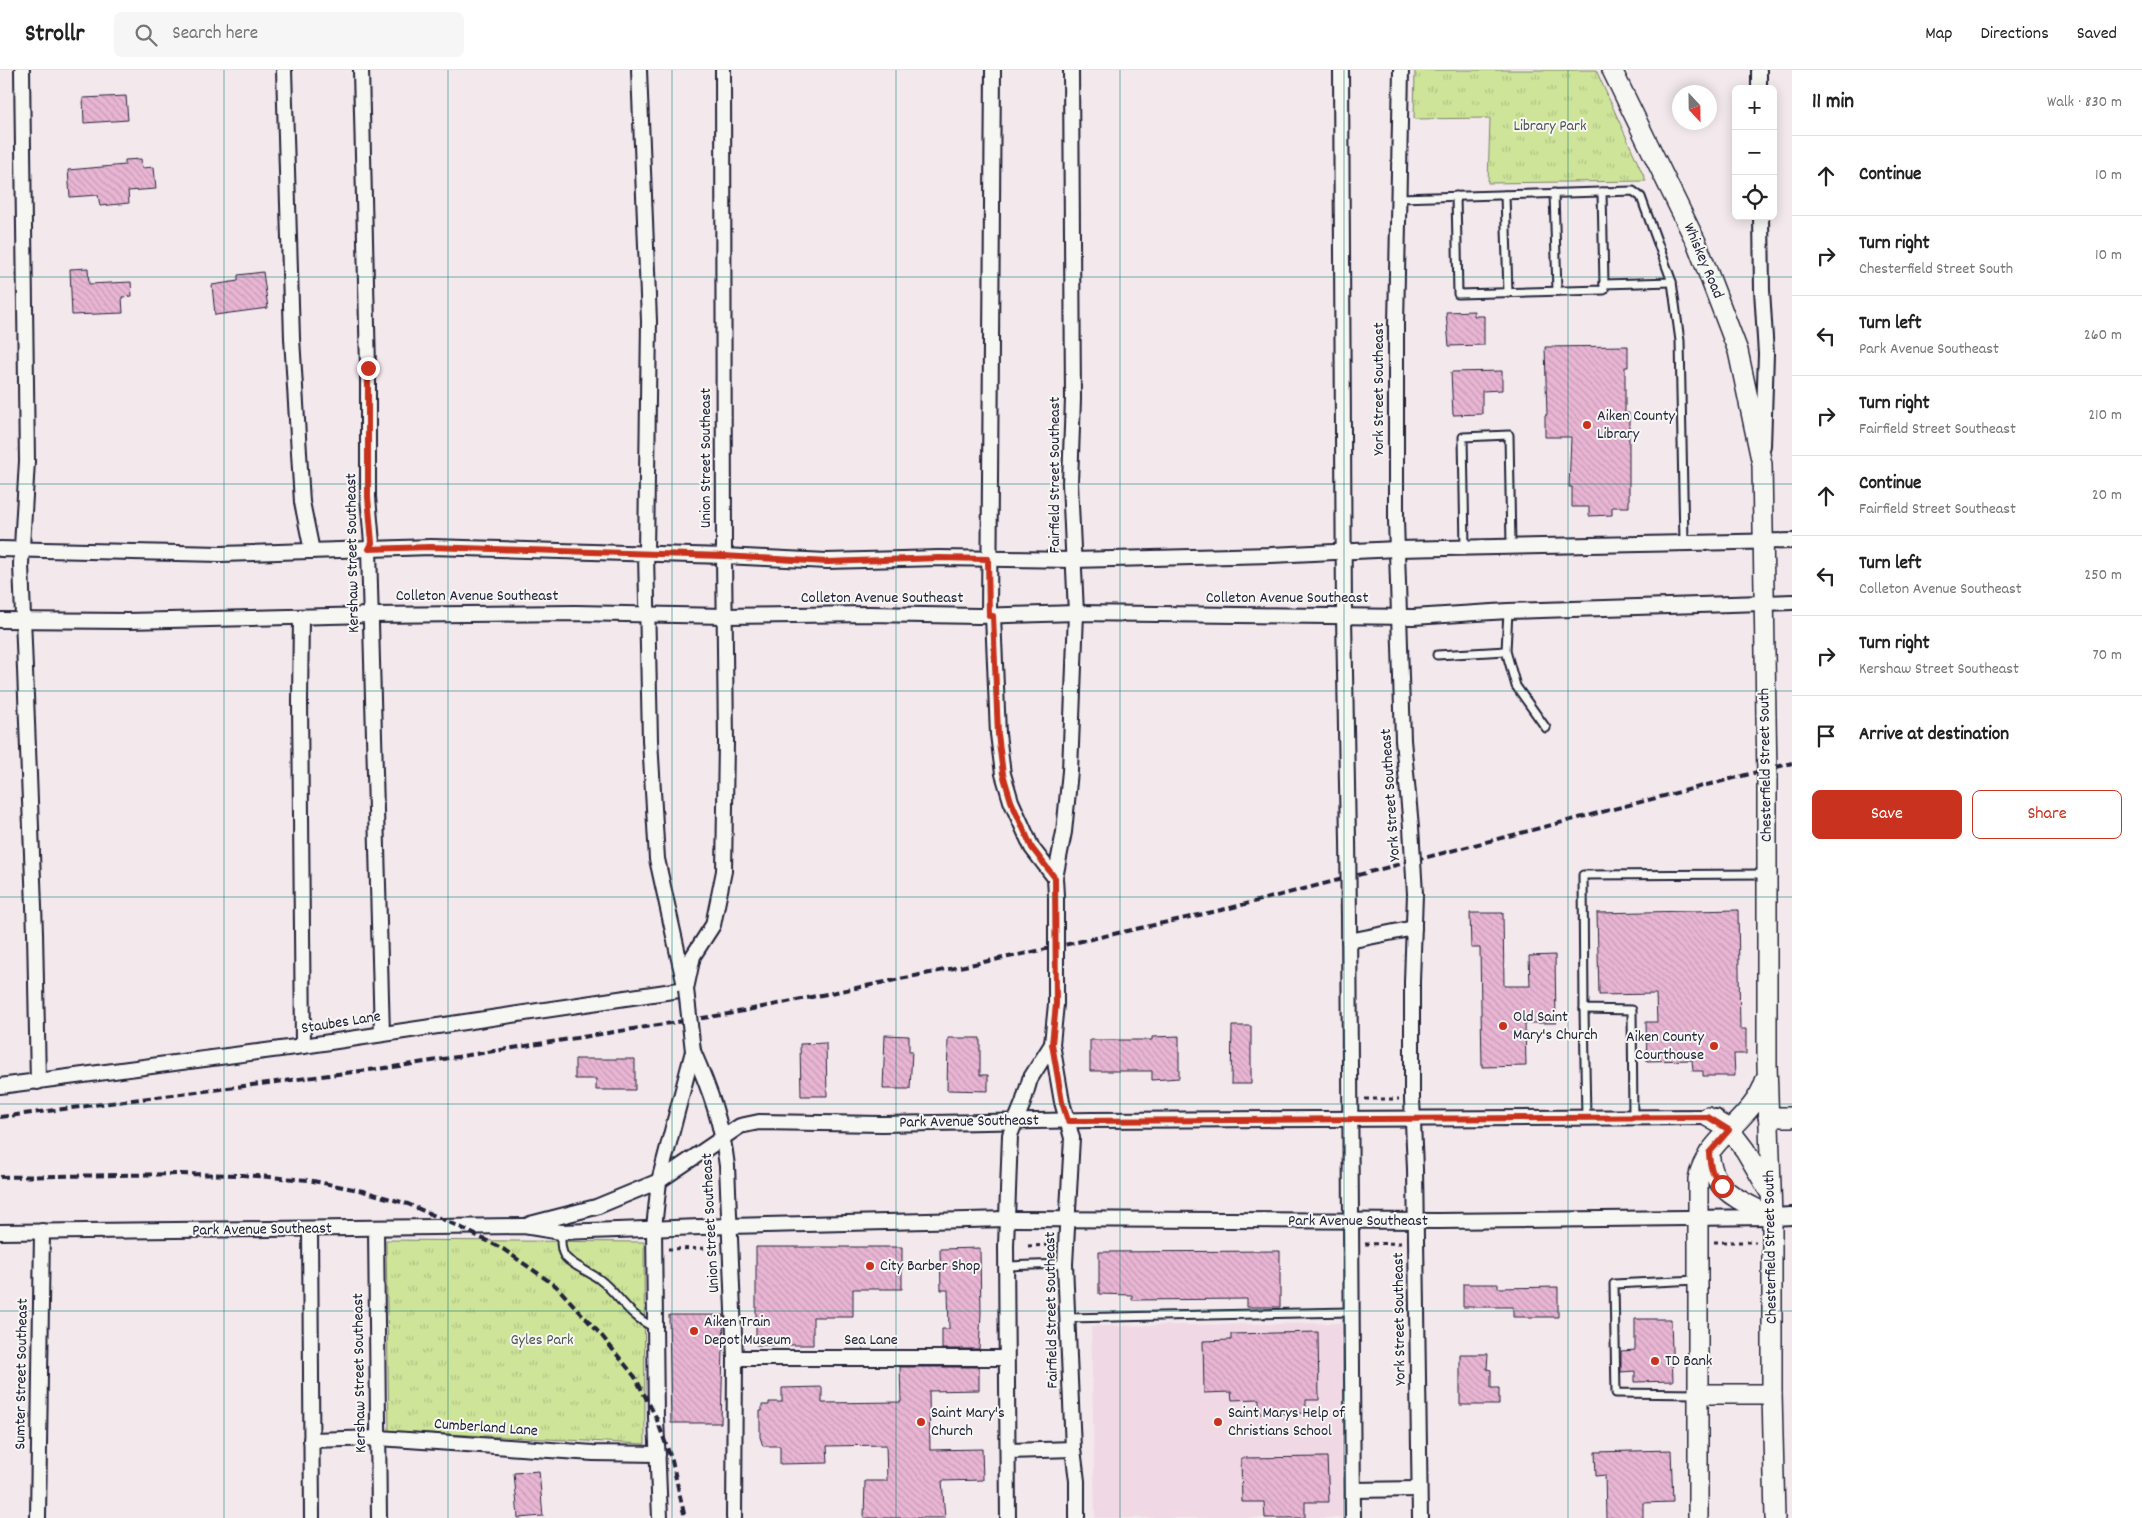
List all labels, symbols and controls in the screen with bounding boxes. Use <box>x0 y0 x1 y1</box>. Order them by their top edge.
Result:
search box <box>114 12 464 57</box>
text: Strollr <box>25 18 84 52</box>
icon: search <box>132 21 160 49</box>
text: Search here <box>172 21 258 48</box>
text: Map <box>1925 22 1952 47</box>
text: Directions <box>1980 22 2049 47</box>
text: Saved <box>2077 22 2117 47</box>
north arrow <box>1672 85 1717 130</box>
map controls <box>1732 85 1777 220</box>
button: + <box>1732 85 1777 130</box>
text: 11 min <box>1812 88 1854 118</box>
text: Walk · 830 m <box>2047 91 2122 114</box>
park label: Library Park <box>1513 115 1587 138</box>
button: − <box>1732 130 1777 175</box>
icon: ahead <box>1812 162 1840 190</box>
text: Continue <box>1859 162 1921 189</box>
text: 10 m <box>2095 164 2122 187</box>
button: locate <box>1732 175 1777 220</box>
street label: Whiskey Road <box>1677 220 1729 302</box>
text: Turn right <box>1859 231 1930 258</box>
icon: right <box>1812 242 1840 270</box>
text: 10 m <box>2095 244 2122 267</box>
text: Chesterfield Street South <box>1859 258 2013 281</box>
text: Turn left <box>1859 311 1922 338</box>
street label: York Street Southeast <box>1368 322 1391 456</box>
icon: left <box>1812 322 1840 350</box>
text: 260 m <box>2084 324 2122 347</box>
text: Park Avenue Southeast <box>1859 338 1999 361</box>
route end <box>357 357 380 380</box>
street label: Union Street Southeast <box>695 388 718 528</box>
text: Turn right <box>1859 391 1930 418</box>
street label: Fairfield Street Southeast <box>1044 396 1067 553</box>
icon: right <box>1812 402 1840 430</box>
text: 210 m <box>2088 404 2122 427</box>
place label: Aiken County Library <box>1597 405 1676 446</box>
text: Fairfield Street Southeast <box>1859 418 2016 441</box>
marker: Aiken County Library <box>1581 419 1593 431</box>
text: Continue <box>1859 471 1921 498</box>
street label: Kershaw Street Southeast <box>340 473 366 633</box>
icon: ahead <box>1812 482 1840 510</box>
text: 20 m <box>2092 484 2122 507</box>
text: Fairfield Street Southeast <box>1859 498 2016 521</box>
text: Turn left <box>1859 551 1922 578</box>
icon: left <box>1812 562 1840 590</box>
text: 250 m <box>2084 564 2122 587</box>
text: Colleton Avenue Southeast <box>1859 578 2022 601</box>
street label: Colleton Avenue Southeast <box>396 585 558 608</box>
street label: Colleton Avenue Southeast <box>801 587 963 610</box>
street label: Colleton Avenue Southeast <box>1206 587 1368 610</box>
text: Turn right <box>1859 631 1930 658</box>
icon: right <box>1812 642 1840 670</box>
text: 70 m <box>2092 644 2122 667</box>
text: Kershaw Street Southeast <box>1859 658 2019 681</box>
street label: Chesterfield Street South <box>1753 688 1779 842</box>
icon: arrive <box>1812 722 1840 750</box>
text: Arrive at destination <box>1859 722 2009 749</box>
street label: York Street Southeast <box>1375 728 1407 862</box>
button: Save <box>1812 790 1962 839</box>
button: Share <box>1972 790 2122 839</box>
street label: Staubes Lane <box>300 1005 382 1041</box>
place label: Old Saint Mary's Church <box>1513 1006 1598 1047</box>
marker: Old Saint Mary's Church <box>1497 1020 1509 1032</box>
place label: Aiken County Courthouse <box>1626 1026 1705 1067</box>
marker: Aiken County Courthouse <box>1708 1040 1720 1052</box>
street label: Park Avenue Southeast <box>899 1109 1039 1135</box>
street label: Union Street Southeast <box>696 1152 726 1294</box>
street label: Chesterfield Street South <box>1758 1170 1784 1324</box>
route start <box>1711 1175 1734 1198</box>
street label: Park Avenue Southeast <box>1288 1210 1428 1233</box>
street label: Park Avenue Southeast <box>192 1217 332 1243</box>
street label: Fairfield Street Southeast <box>1039 1231 1065 1389</box>
street label: York Street Southeast <box>1387 1252 1413 1386</box>
place label: City Barber Shop <box>880 1255 980 1278</box>
marker: City Barber Shop <box>864 1260 876 1272</box>
street label: Kershaw Street Southeast <box>347 1293 373 1453</box>
street label: Sumter Street Southeast <box>9 1298 35 1450</box>
place label: Aiken Train Depot Museum <box>704 1311 791 1352</box>
marker: Aiken Train Depot Museum <box>688 1325 700 1337</box>
park label: Gyles Park <box>510 1329 574 1352</box>
street label: Sea Lane <box>844 1329 898 1352</box>
place label: TD Bank <box>1665 1350 1712 1373</box>
marker: TD Bank <box>1649 1355 1661 1367</box>
place label: Saint Mary's Church <box>931 1402 1005 1443</box>
place label: Saint Marys Help of Christians School <box>1228 1402 1345 1443</box>
street label: Cumberland Lane <box>433 1413 539 1443</box>
marker: Saint Mary's Church <box>915 1416 927 1428</box>
marker: Saint Marys Help of Christians School <box>1212 1416 1224 1428</box>

